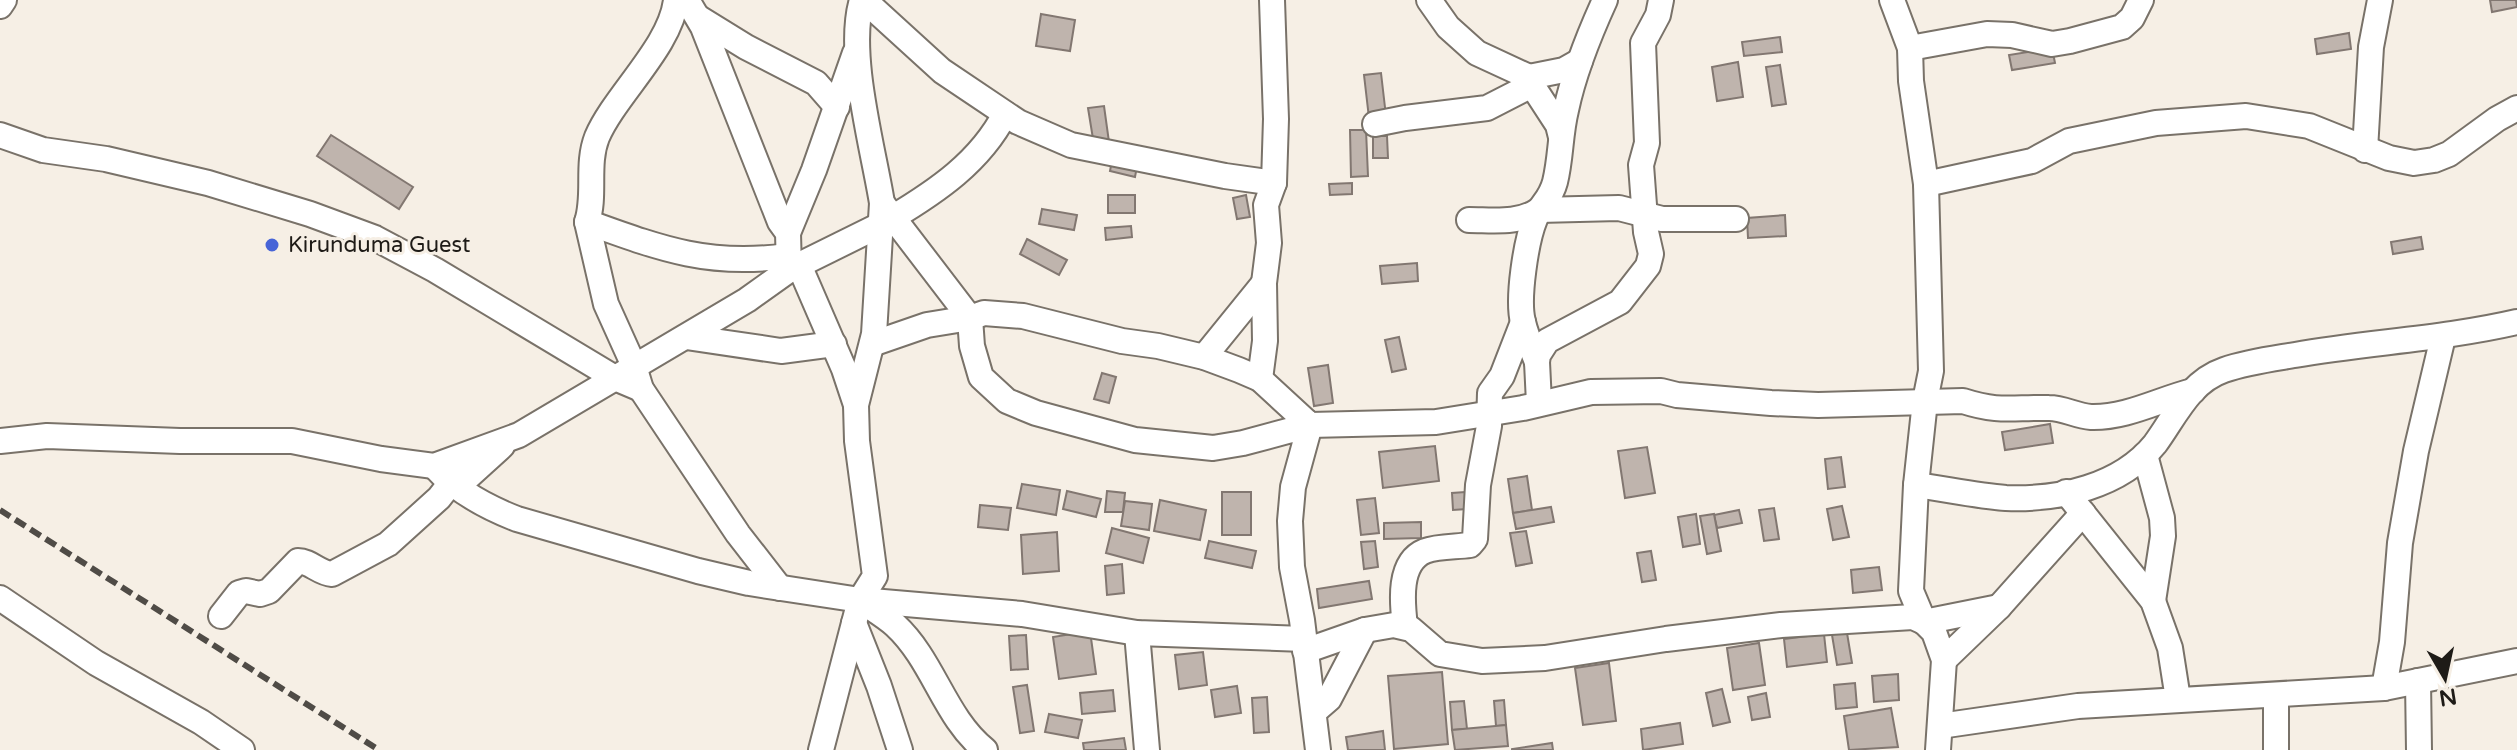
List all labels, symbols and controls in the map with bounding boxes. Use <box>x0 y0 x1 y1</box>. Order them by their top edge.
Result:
place label: Kirunduma Guest <box>288 232 470 258</box>
marker: Kirunduma Guest <box>263 236 281 254</box>
north arrow <box>2405 638 2485 718</box>
text: N <box>2437 683 2459 711</box>

